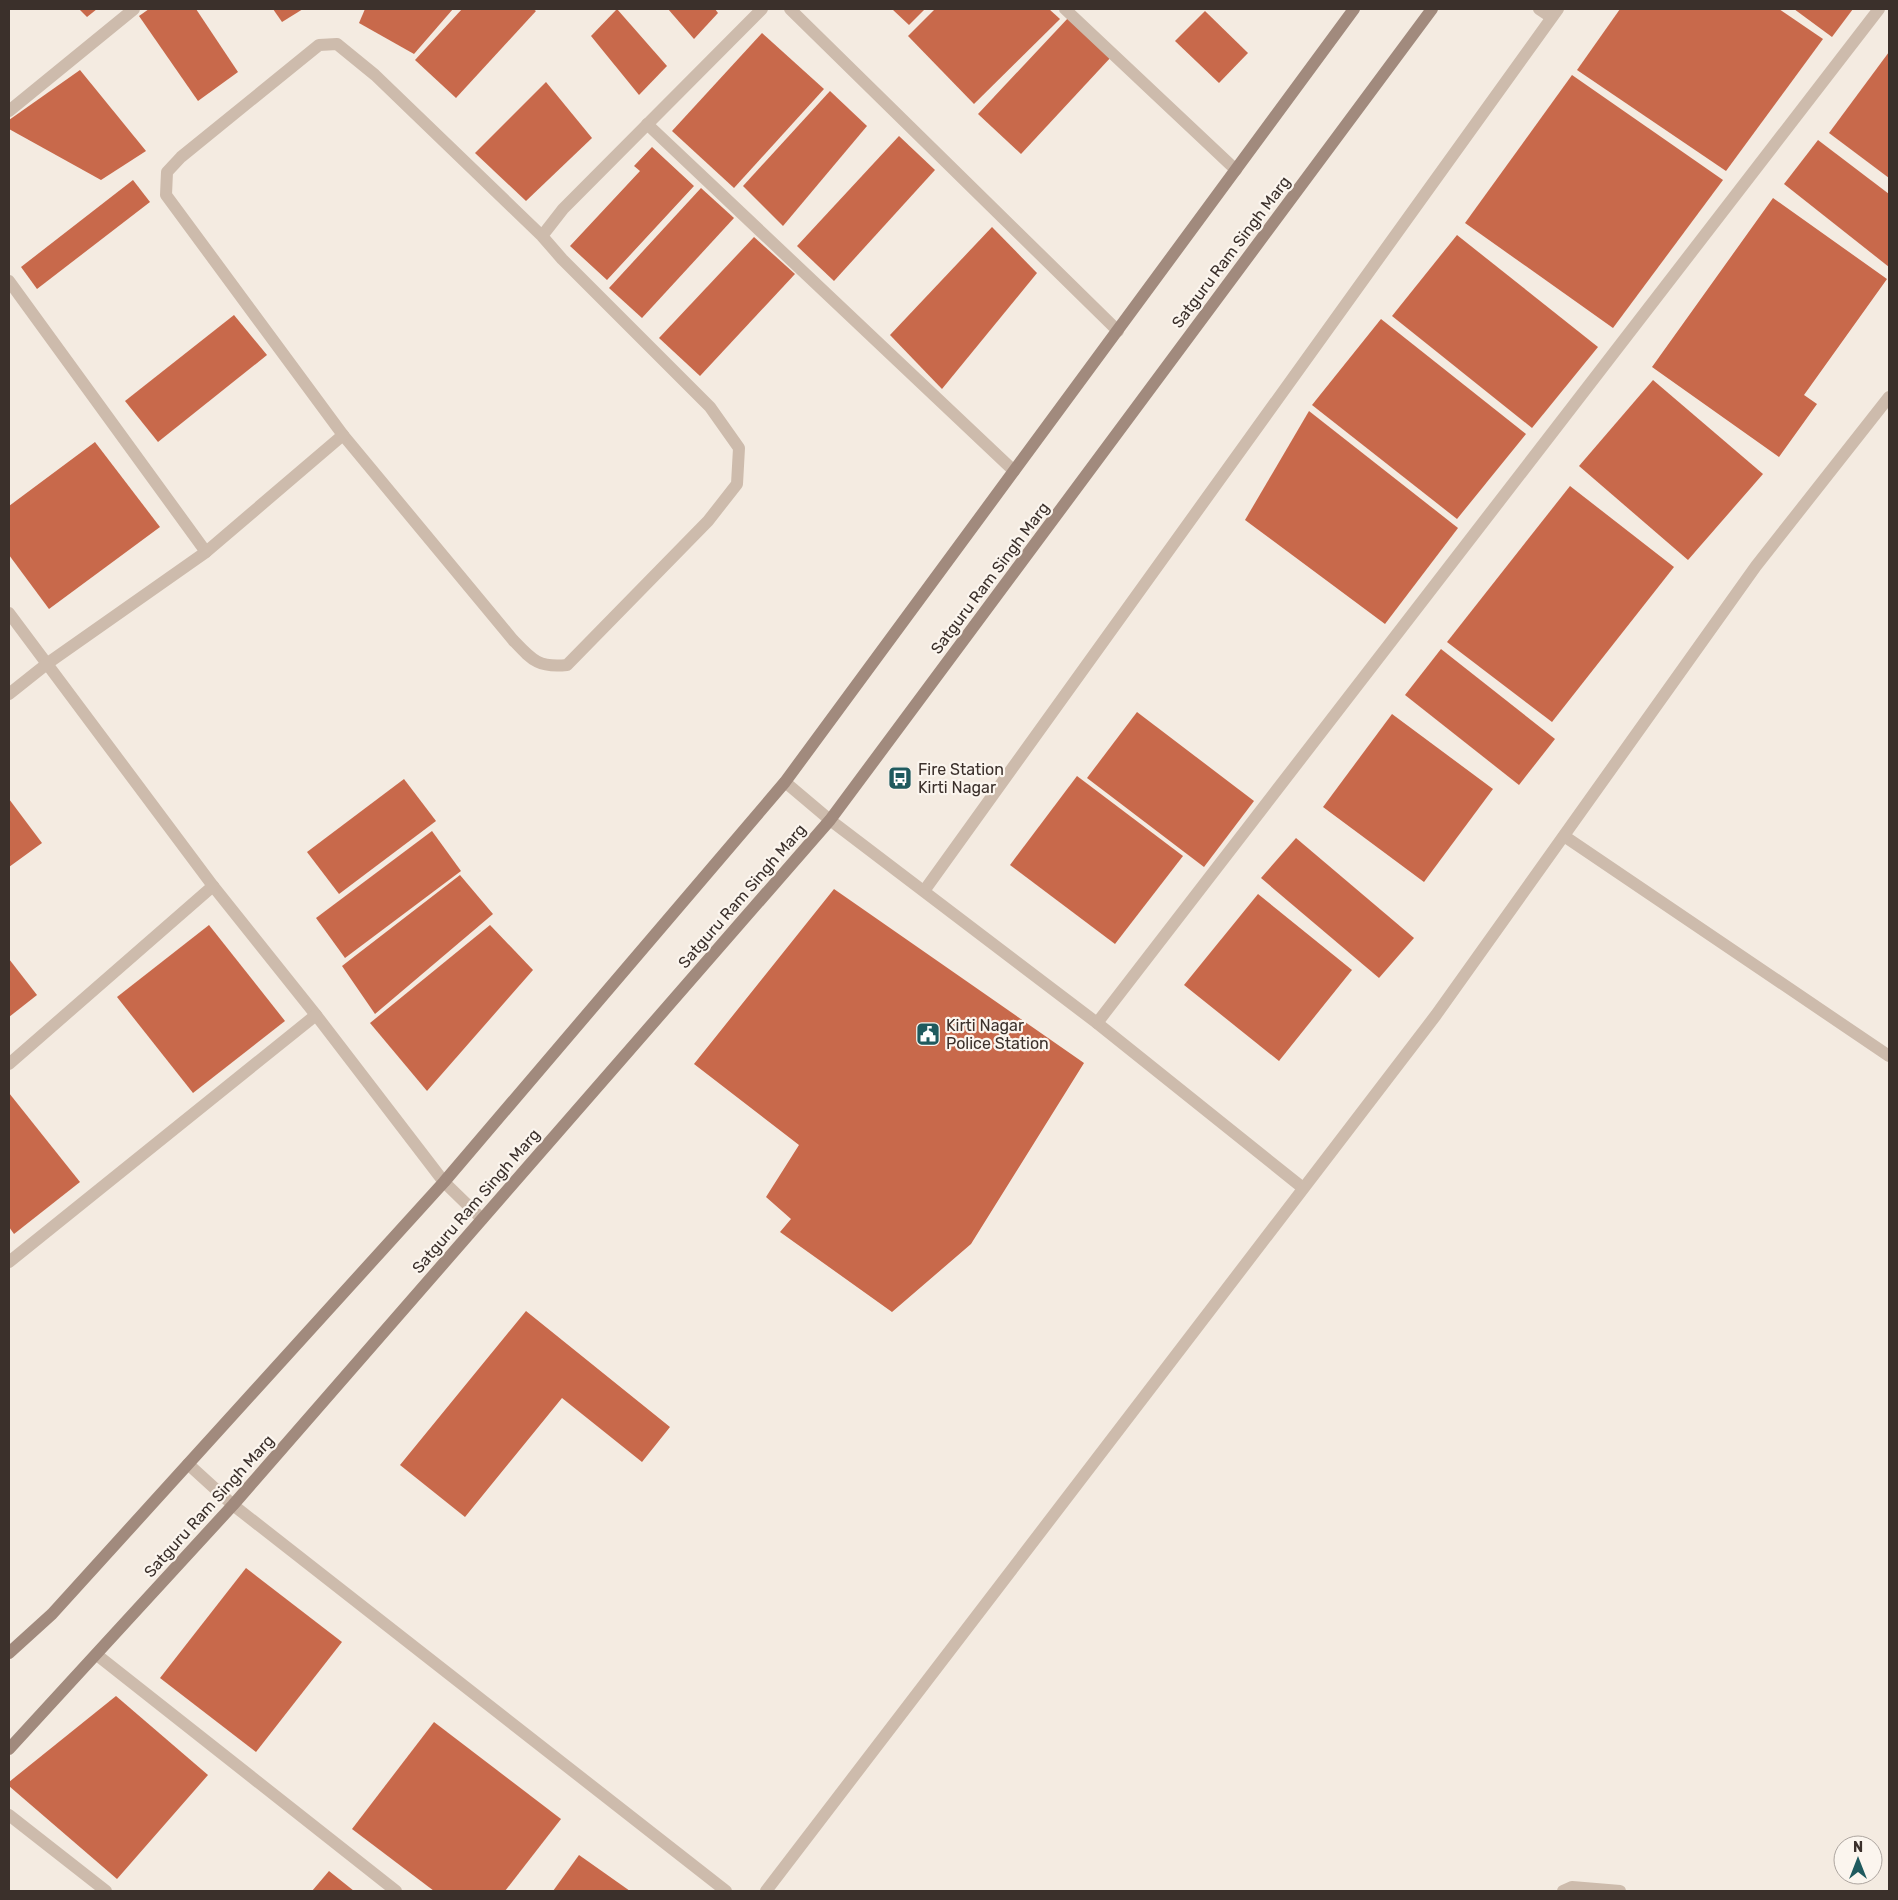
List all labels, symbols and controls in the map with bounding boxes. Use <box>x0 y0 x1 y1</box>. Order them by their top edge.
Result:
street label: Satguru Ram Singh Marg <box>1168 172 1294 332</box>
street label: Satguru Ram Singh Marg <box>927 498 1053 658</box>
place label: Fire Station Kirti Nagar <box>918 760 1004 797</box>
bus stop icon: Fire Station Kirti Nagar <box>887 765 913 791</box>
street label: Satguru Ram Singh Marg <box>674 820 810 972</box>
place label: Kirti Nagar Police Station <box>946 1016 1049 1053</box>
public building icon: Kirti Nagar Police Station <box>915 1021 941 1047</box>
street label: Satguru Ram Singh Marg <box>408 1125 544 1277</box>
street label: Satguru Ram Singh Marg <box>140 1431 278 1581</box>
north arrow <box>1833 1835 1883 1885</box>
text: N <box>1853 1839 1863 1856</box>

